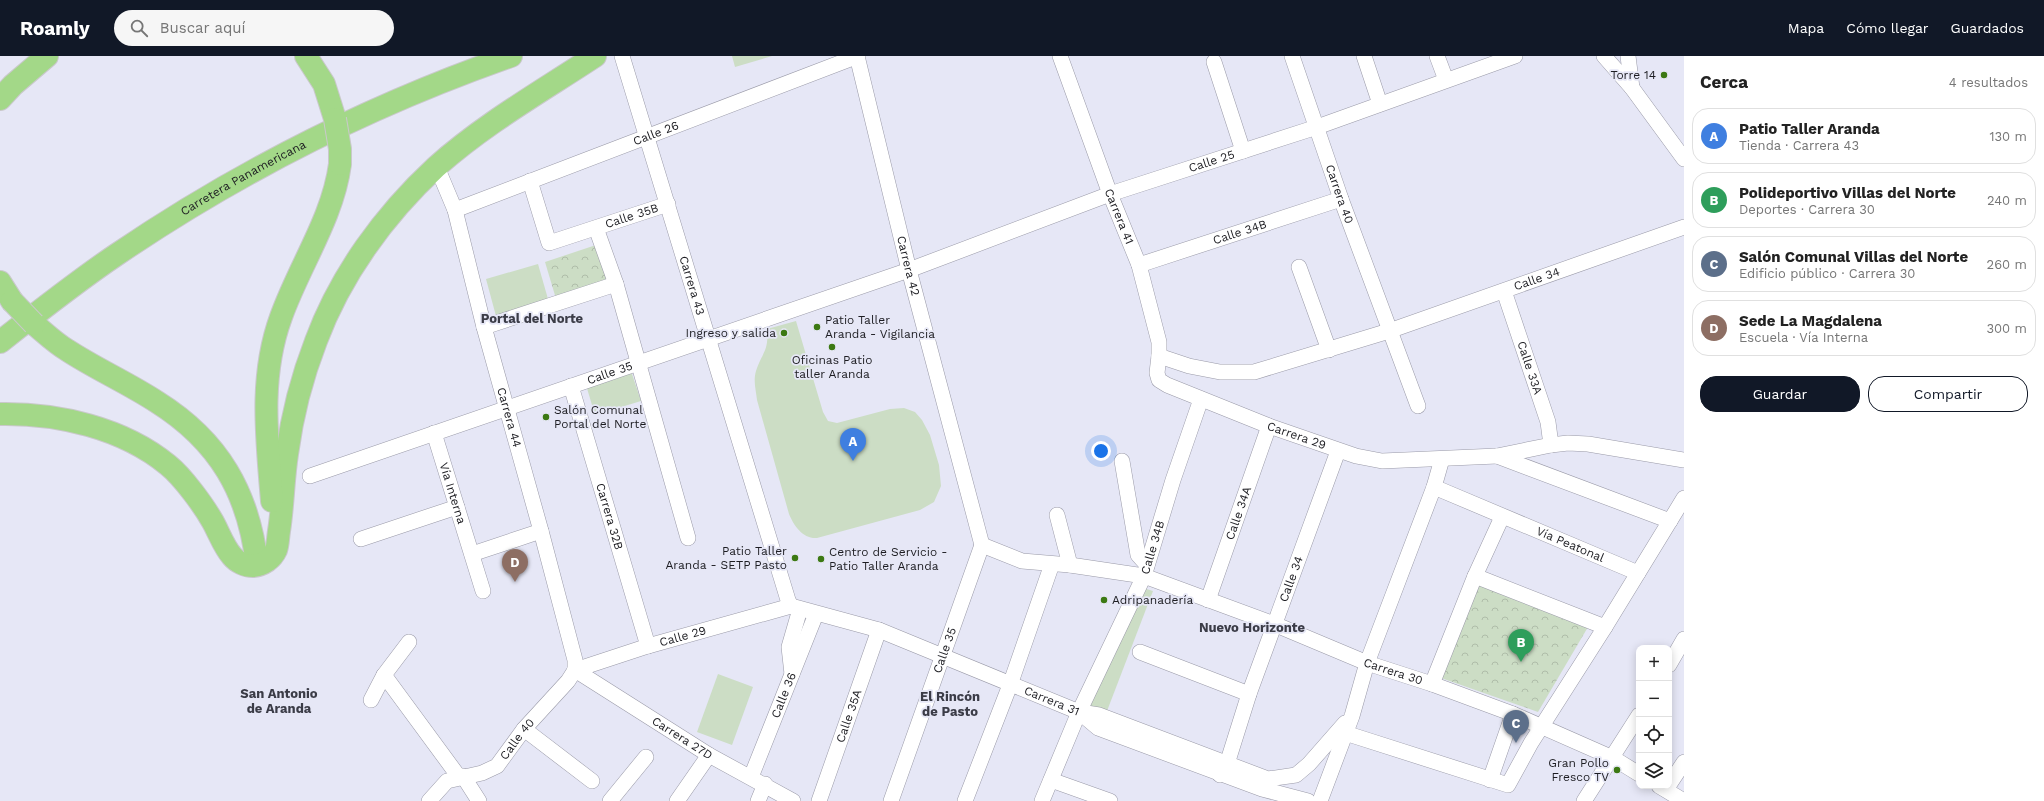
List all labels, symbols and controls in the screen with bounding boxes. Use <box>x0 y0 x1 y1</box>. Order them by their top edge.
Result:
search box <box>114 10 394 46</box>
text: Roamly <box>20 17 90 40</box>
icon: search <box>128 17 150 39</box>
text: Buscar aquí <box>160 19 246 37</box>
text: Mapa <box>1788 20 1824 36</box>
text: Cómo llegar <box>1846 20 1929 36</box>
text: Guardados <box>1951 20 2024 36</box>
place label: Torre 14 <box>1610 68 1656 82</box>
marker: Torre 14 <box>1659 70 1669 80</box>
text: Cerca <box>1700 72 1748 92</box>
text: 4 resultados <box>1949 75 2028 90</box>
street label: Calle 26 <box>631 118 681 148</box>
text: Patio Taller Aranda <box>1739 120 1880 138</box>
text: A <box>1710 129 1718 144</box>
text: 130 m <box>1989 129 2027 144</box>
street label: Carretera Panamericana <box>178 137 308 218</box>
text: Tienda · Carrera 43 <box>1739 138 1859 153</box>
street label: Calle 25 <box>1187 147 1236 175</box>
street label: Carrera 40 <box>1323 163 1357 226</box>
text: Polideportivo Villas del Norte <box>1739 184 1956 202</box>
street label: Carrera 41 <box>1102 187 1137 246</box>
text: B <box>1710 193 1718 208</box>
text: 240 m <box>1987 193 2027 208</box>
street label: Calle 35B <box>603 201 660 231</box>
text: Deportes · Carrera 30 <box>1739 202 1875 217</box>
street label: Calle 34B <box>1211 217 1269 247</box>
street label: Carrera 42 <box>894 234 923 297</box>
text: Salón Comunal Villas del Norte <box>1739 248 1968 266</box>
street label: Carrera 43 <box>676 254 708 317</box>
text: C <box>1710 257 1718 272</box>
text: 260 m <box>1987 257 2027 272</box>
street label: Calle 34 <box>1512 264 1562 293</box>
text: Edificio público · Carrera 30 <box>1739 266 1915 281</box>
district label: Portal del Norte <box>481 311 584 326</box>
text: Sede La Magdalena <box>1739 312 1882 330</box>
place label: Patio Taller Aranda - Vigilancia <box>825 313 935 341</box>
text: D <box>1709 321 1719 336</box>
text: 300 m <box>1986 321 2027 336</box>
marker: Patio Taller Aranda - Vigilancia <box>812 322 822 332</box>
place label: Ingreso y salida <box>685 326 776 340</box>
marker: Ingreso y salida <box>779 328 789 338</box>
text: Escuela · Vía Interna <box>1739 330 1868 345</box>
street label: Calle 33A <box>1514 339 1545 396</box>
marker: Oficinas Patio taller Aranda <box>827 342 837 352</box>
place label: Oficinas Patio taller Aranda <box>792 353 872 381</box>
street label: Calle 35 <box>585 359 634 387</box>
button: Guardar <box>1700 376 1860 412</box>
button: Compartir <box>1868 376 2028 412</box>
street label: Carrera 44 <box>494 386 524 449</box>
place label: Salón Comunal Portal del Norte <box>554 403 646 431</box>
marker: Salón Comunal Portal del Norte <box>541 412 551 422</box>
street label: Carrera 29 <box>1265 419 1328 452</box>
pin: A <box>840 428 866 461</box>
your location <box>1091 441 1111 461</box>
street label: Vía Interna <box>437 461 469 526</box>
street label: Carrera 32B <box>593 481 626 552</box>
street label: Calle 34A <box>1223 485 1254 542</box>
street label: Calle 34B <box>1138 519 1167 576</box>
street label: Vía Peatonal <box>1534 524 1607 565</box>
place label: Patio Taller Aranda - SETP Pasto <box>665 544 787 572</box>
place label: Centro de Servicio - Patio Taller Aranda <box>829 545 947 573</box>
pin: D <box>502 549 528 582</box>
marker: Patio Taller Aranda - SETP Pasto <box>790 553 800 563</box>
marker: Centro de Servicio - Patio Taller Aranda <box>816 554 826 564</box>
street label: Calle 34 <box>1276 554 1306 604</box>
place label: Adripanadería <box>1112 593 1193 607</box>
marker: Adripanadería <box>1099 595 1109 605</box>
district label: Nuevo Horizonte <box>1199 620 1306 635</box>
street label: Calle 29 <box>658 623 708 649</box>
street label: Calle 35 <box>930 626 959 675</box>
pin: B <box>1508 629 1534 662</box>
map controls <box>1636 645 1672 789</box>
button: + <box>1636 645 1672 681</box>
street label: Carrera 30 <box>1362 655 1425 688</box>
street label: Calle 36 <box>768 670 799 720</box>
button: − <box>1636 681 1672 717</box>
street label: Carrera 31 <box>1022 683 1082 718</box>
district label: San Antonio de Aranda <box>240 686 318 716</box>
street label: Calle 35A <box>833 688 865 745</box>
district label: El Rincón de Pasto <box>920 689 980 719</box>
pin: C <box>1503 710 1529 743</box>
street label: Carrera 27D <box>649 714 715 762</box>
street label: Calle 40 <box>497 715 537 762</box>
button: locate <box>1636 717 1672 753</box>
button: layers <box>1636 753 1672 789</box>
place label: Gran Pollo Fresco TV <box>1548 756 1609 784</box>
marker: Gran Pollo Fresco TV <box>1612 765 1622 775</box>

